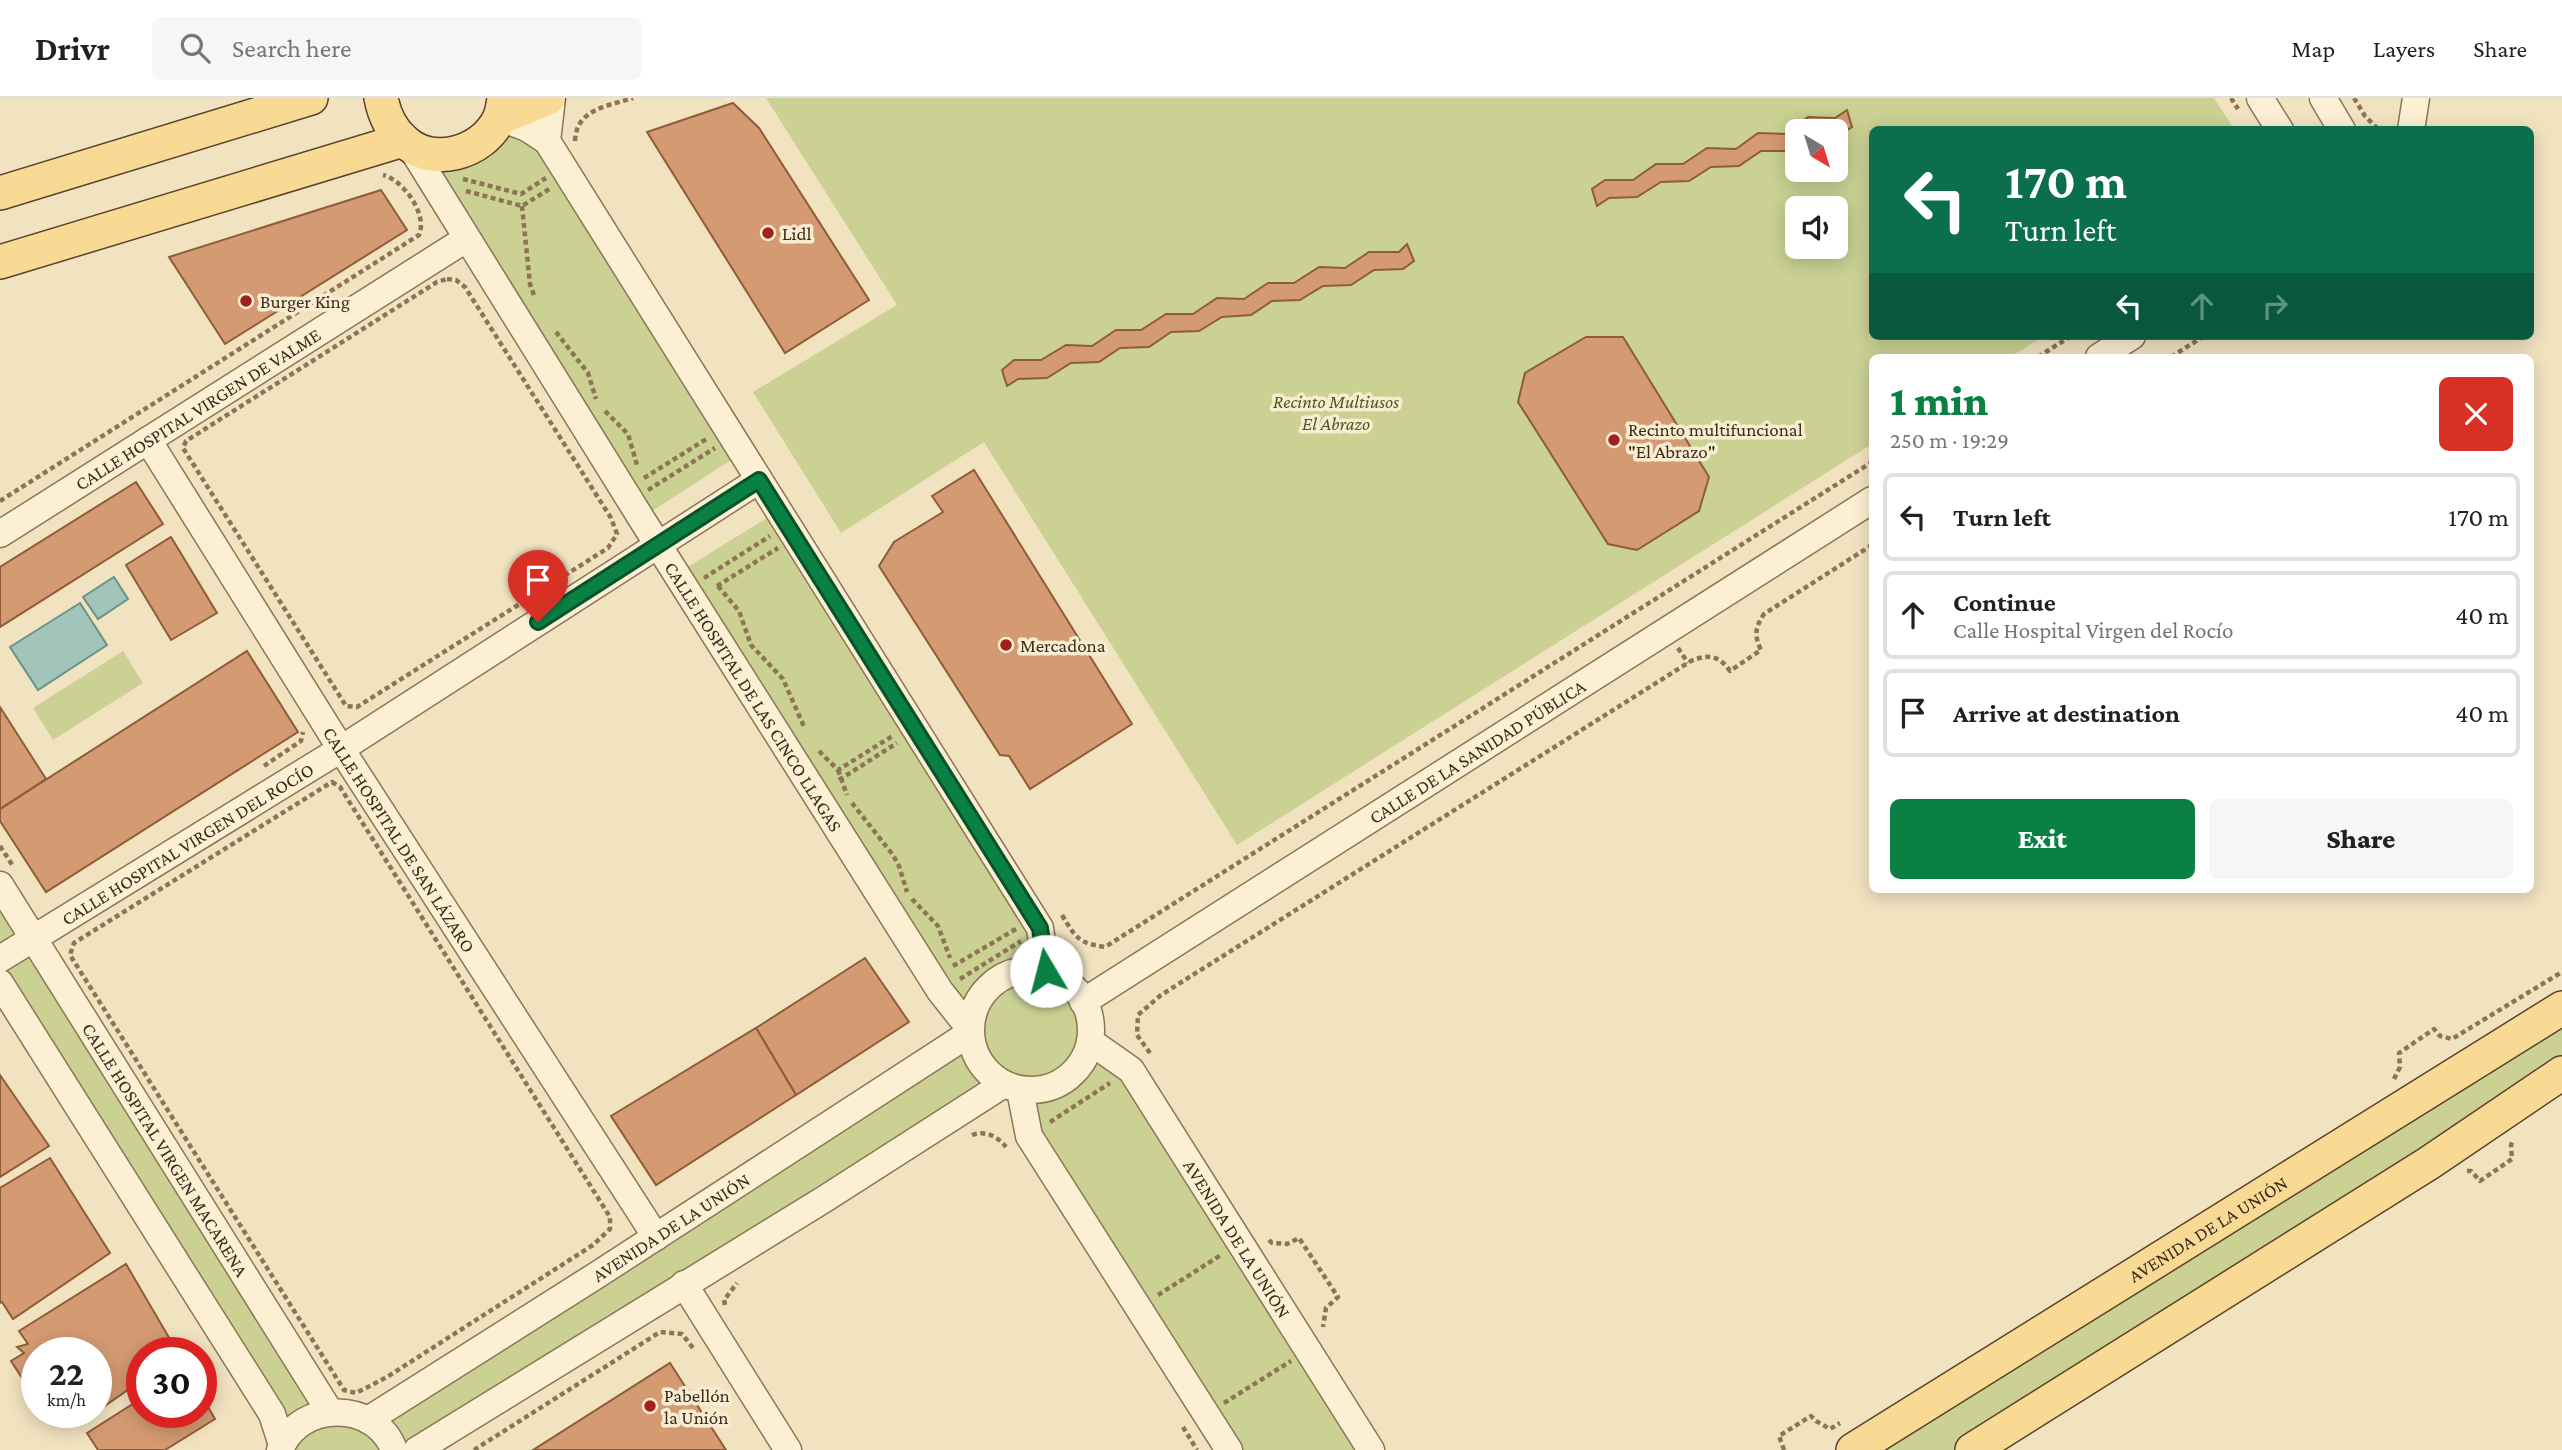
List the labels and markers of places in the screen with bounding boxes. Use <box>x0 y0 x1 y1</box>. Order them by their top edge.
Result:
place label: Lidl <box>782 223 811 244</box>
marker: Lidl <box>760 225 776 241</box>
place label: Burger King <box>260 291 350 312</box>
marker: Burger King <box>238 293 254 309</box>
place label: Recinto multifuncional "El Abrazo" <box>1628 419 1803 462</box>
marker: Recinto multifuncional "El Abrazo" <box>1606 432 1622 448</box>
pin <box>508 550 568 622</box>
place label: Mercadona <box>1020 635 1106 656</box>
marker: Mercadona <box>998 637 1014 653</box>
place label: Pabellón la Unión <box>664 1385 730 1428</box>
marker: Pabellón la Unión <box>642 1398 658 1414</box>

